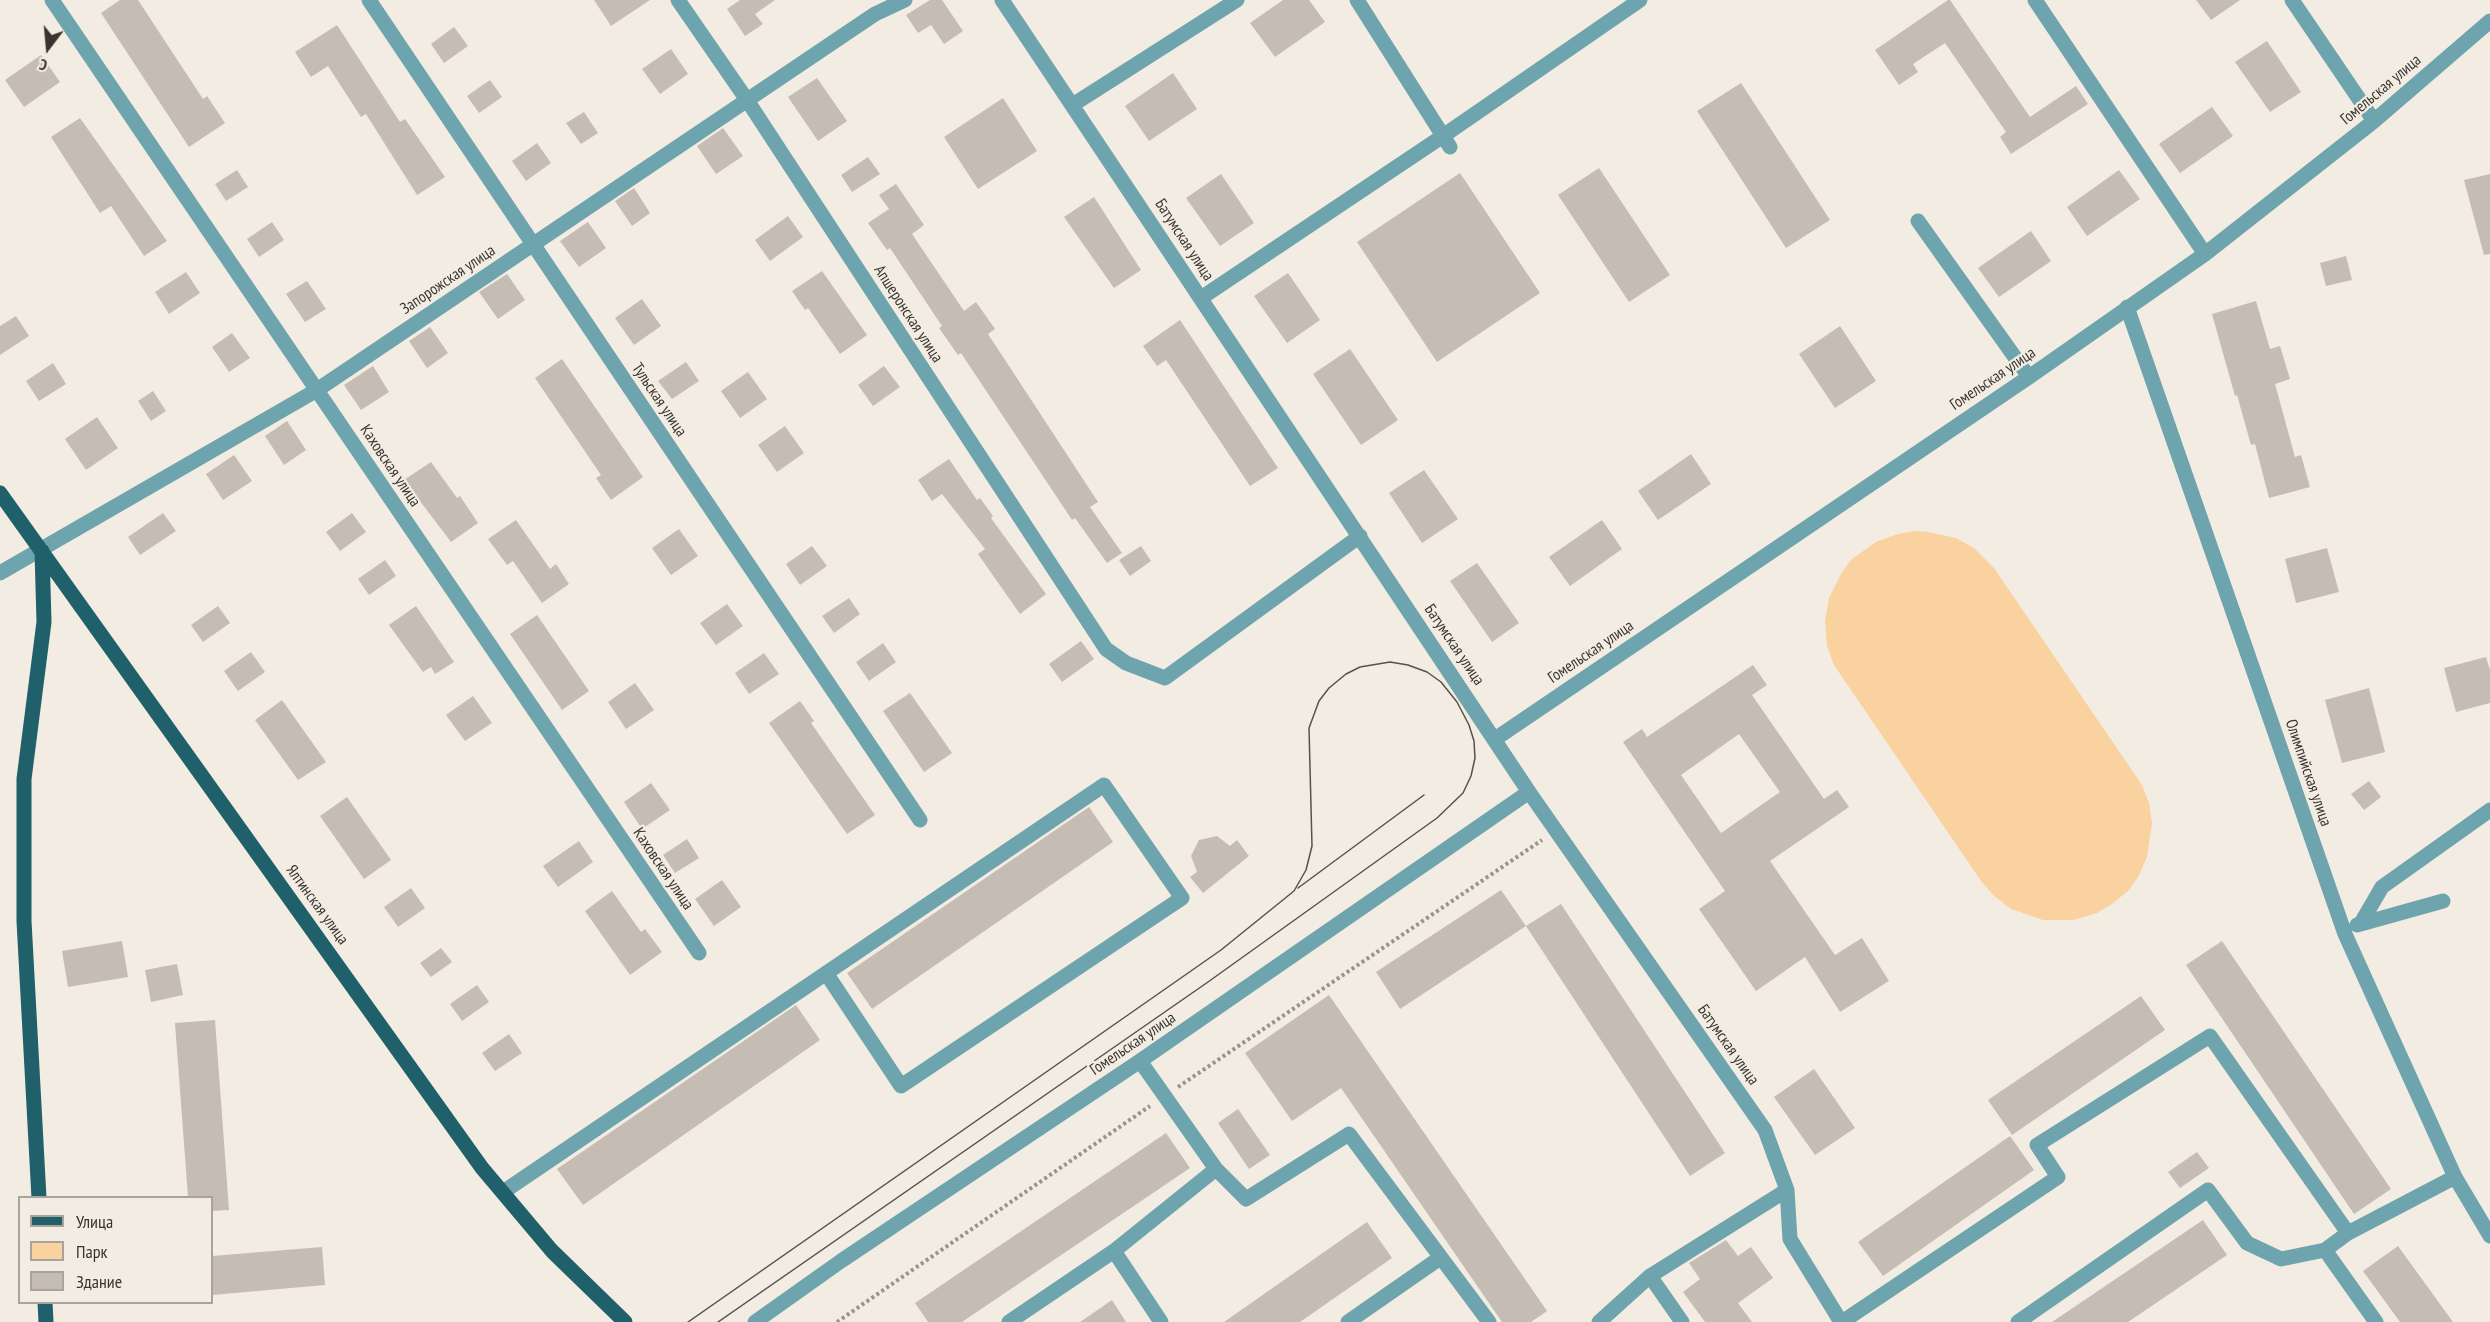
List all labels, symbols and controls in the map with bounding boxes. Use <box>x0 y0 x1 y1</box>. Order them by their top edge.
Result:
north arrow <box>18 18 78 78</box>
street label: Гомельская улица <box>2337 51 2425 129</box>
text: С <box>37 55 49 76</box>
street label: Батумская улица <box>1150 195 1218 285</box>
street label: Запорожская улица <box>397 241 499 319</box>
street label: Апшеронская улица <box>869 262 947 366</box>
street label: Гомельская улица <box>1947 343 2039 415</box>
street label: Тульская улица <box>627 360 691 440</box>
street label: Каховская улица <box>356 421 424 511</box>
street label: Батумская улица <box>1420 601 1488 689</box>
street label: Гомельская улица <box>1545 616 1637 688</box>
street label: Олимпийская улица <box>2281 717 2335 829</box>
street label: Каховская улица <box>629 824 697 914</box>
street label: Ялтинская улица <box>282 861 352 949</box>
street label: Батумская улица <box>1693 1001 1763 1089</box>
street label: Гомельская улица <box>1087 1008 1179 1080</box>
legend <box>18 1196 213 1304</box>
text: Улица <box>76 1210 113 1233</box>
text: Парк <box>76 1240 107 1263</box>
text: Здание <box>76 1270 122 1293</box>

